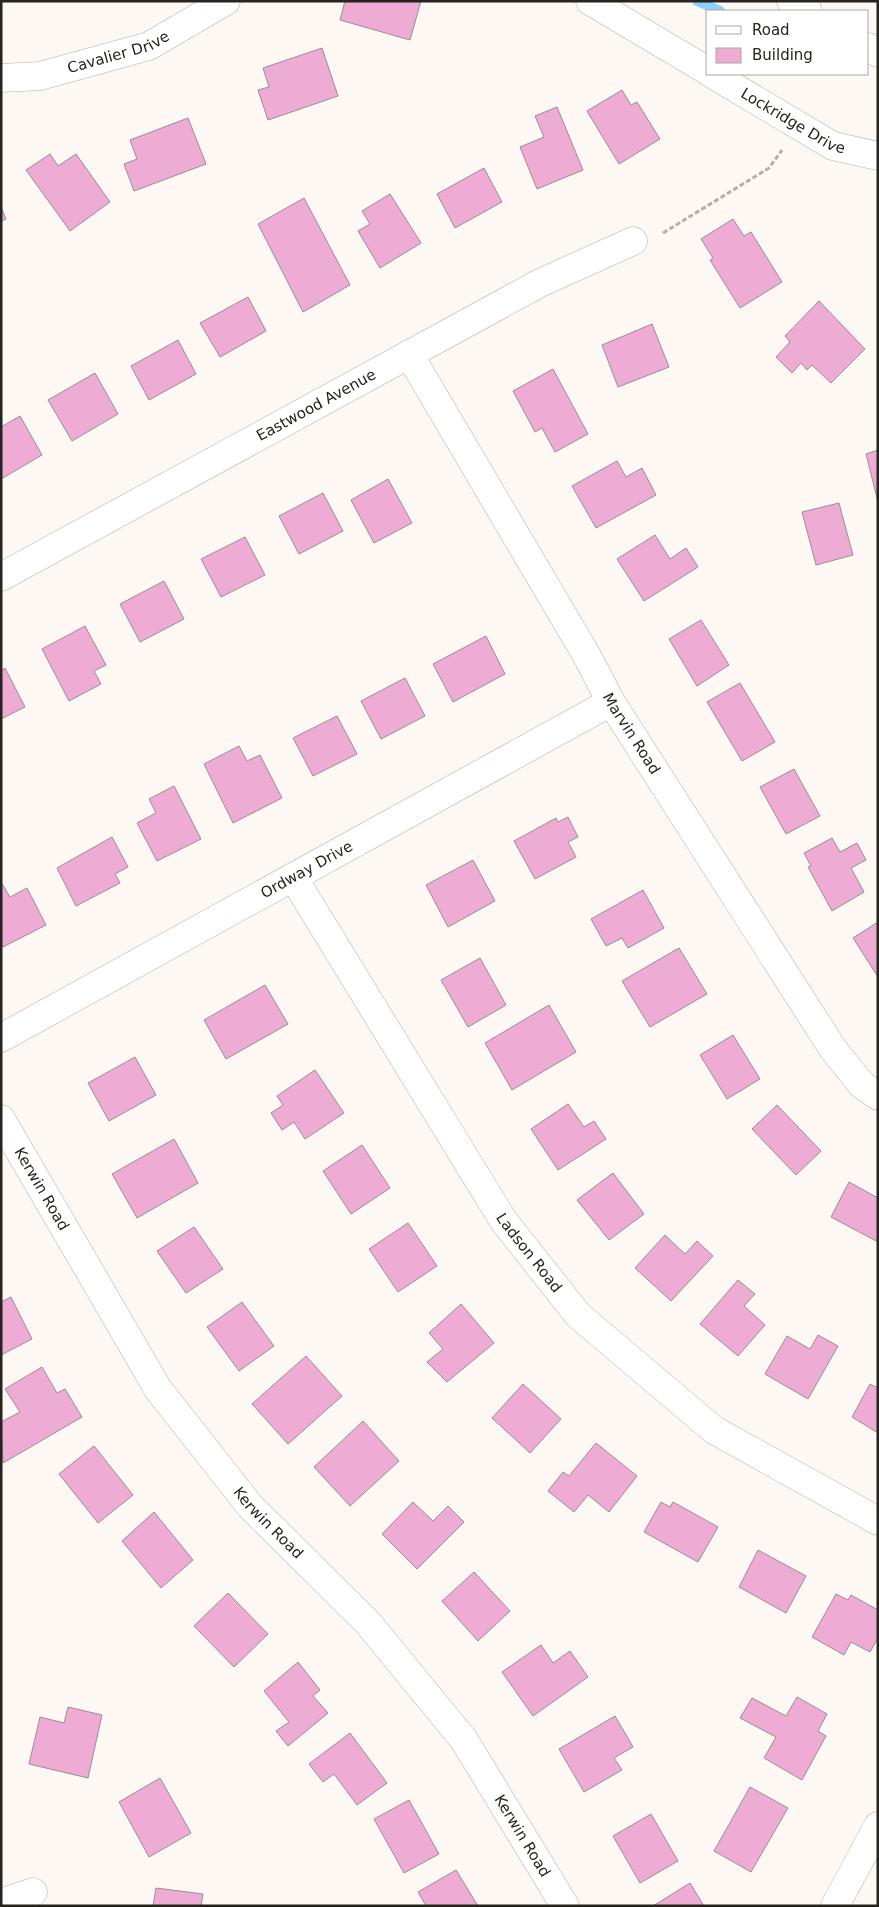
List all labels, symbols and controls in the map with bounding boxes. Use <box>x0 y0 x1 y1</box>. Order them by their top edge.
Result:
legend <box>706 10 869 75</box>
text: Road <box>752 21 790 39</box>
street label: Cavalier Drive <box>65 27 173 77</box>
text: Building <box>752 46 813 64</box>
street label: Lockridge Drive <box>738 84 847 157</box>
street label: Eastwood Avenue <box>253 365 379 445</box>
street label: Marvin Road <box>599 690 664 778</box>
street label: Ordway Drive <box>257 837 356 902</box>
street label: Kerwin Road <box>11 1144 73 1234</box>
street label: Ladson Road <box>492 1210 566 1296</box>
street label: Kerwin Road <box>230 1483 307 1563</box>
street label: Kerwin Road <box>491 1792 554 1880</box>

